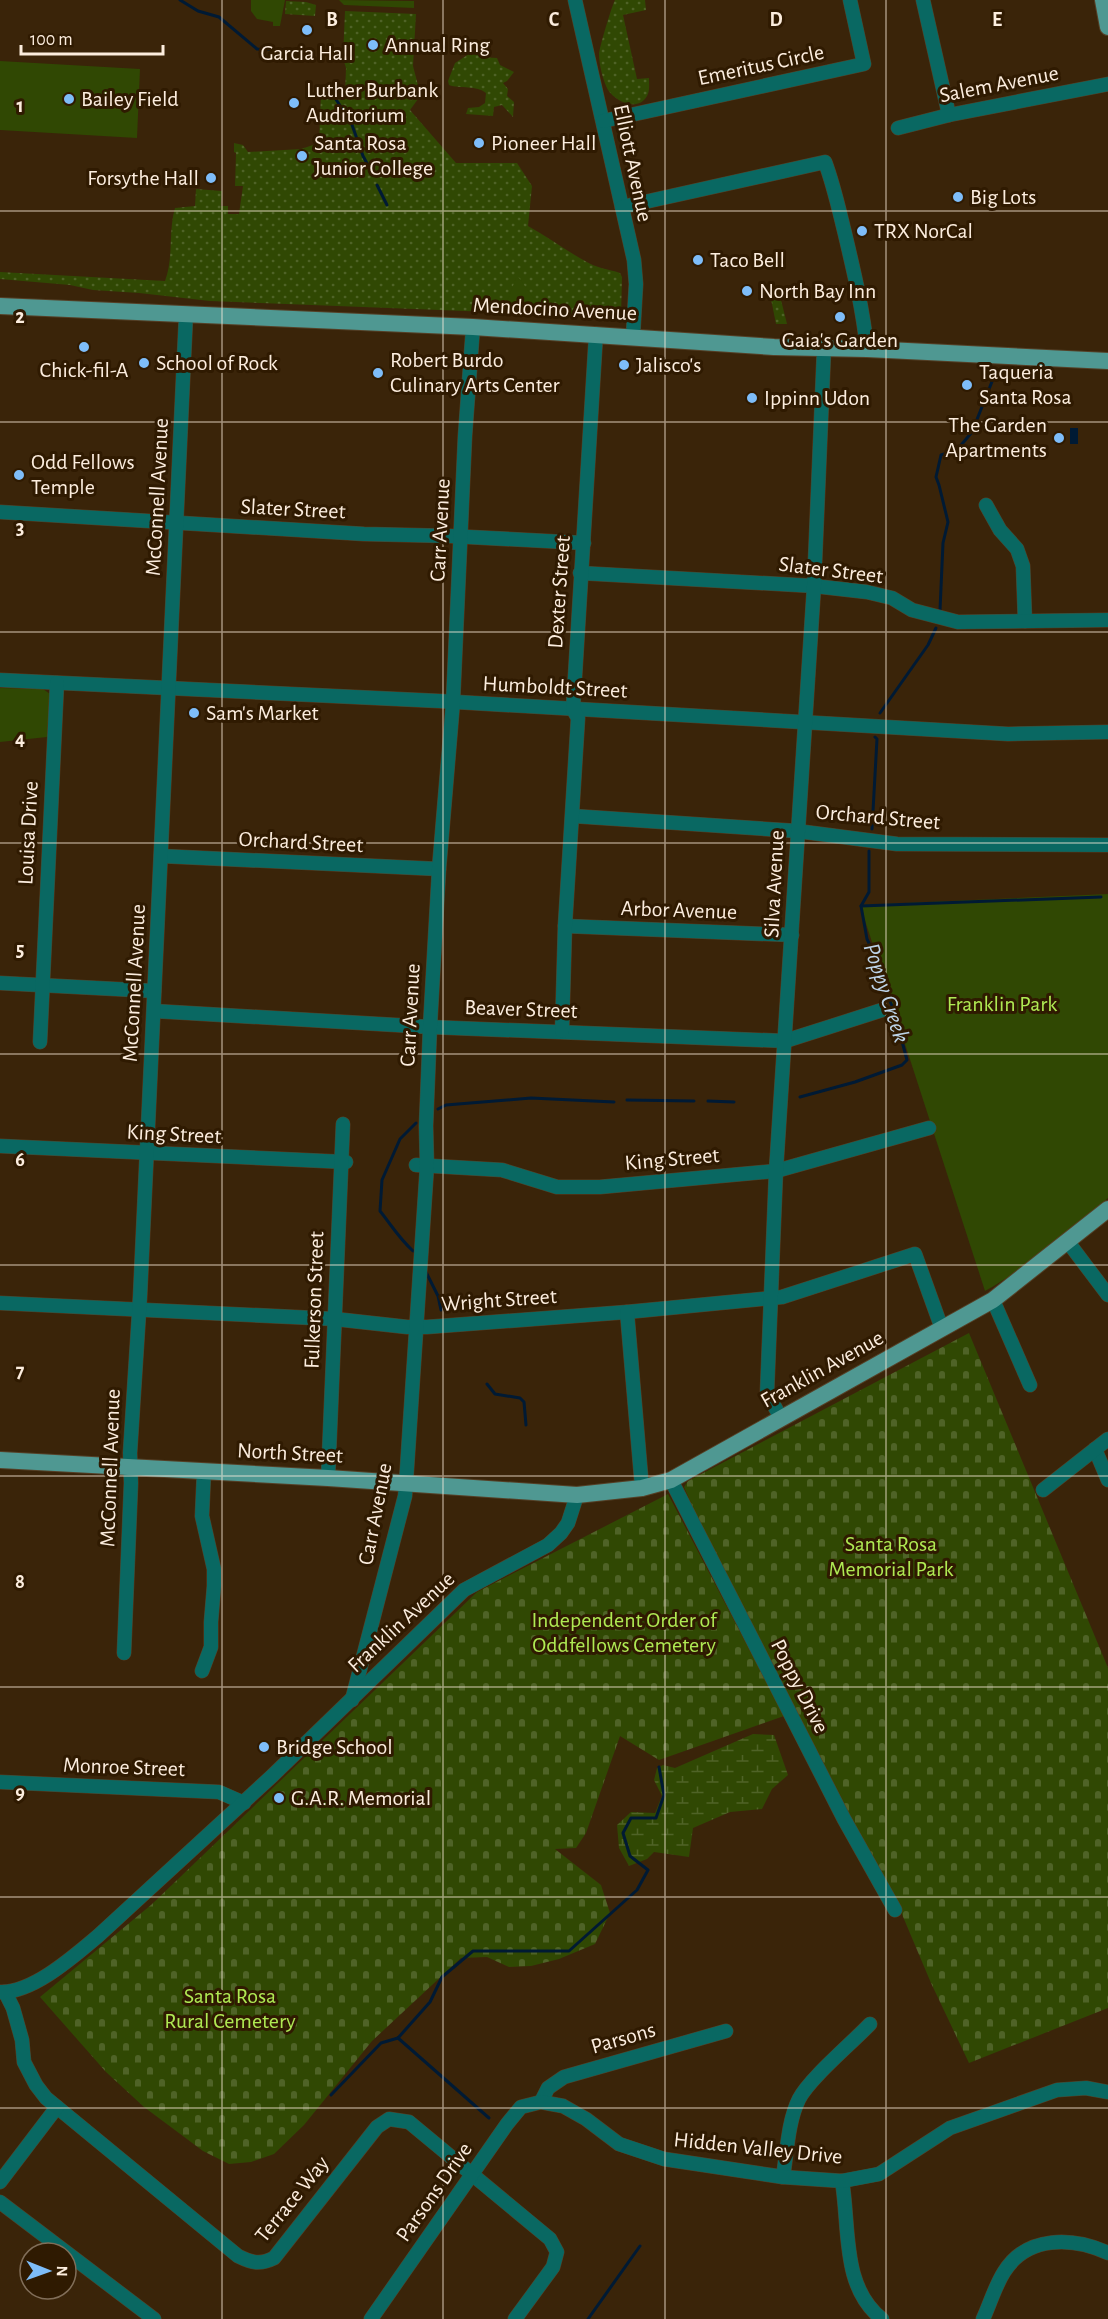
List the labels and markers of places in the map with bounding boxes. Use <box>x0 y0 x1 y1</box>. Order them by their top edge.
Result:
marker: Garcia Hall <box>300 23 314 37</box>
place label: Annual Ring <box>385 34 490 56</box>
marker: Annual Ring <box>366 38 380 52</box>
place label: Garcia Hall <box>260 42 354 64</box>
place label: Luther Burbank Auditorium <box>306 79 438 126</box>
place label: Bailey Field <box>81 88 179 110</box>
marker: Bailey Field <box>62 92 76 106</box>
marker: Luther Burbank Auditorium <box>287 96 301 110</box>
place label: Santa Rosa Junior College <box>314 132 433 179</box>
place label: Pioneer Hall <box>491 132 596 154</box>
marker: Pioneer Hall <box>472 136 486 150</box>
marker: Santa Rosa Junior College <box>295 149 309 163</box>
place label: Forsythe Hall <box>87 167 199 189</box>
marker: Forsythe Hall <box>204 171 218 185</box>
place label: Big Lots <box>970 186 1036 208</box>
marker: Big Lots <box>951 190 965 204</box>
place label: TRX NorCal <box>874 220 973 242</box>
marker: TRX NorCal <box>855 224 869 238</box>
place label: Taco Bell <box>710 249 785 271</box>
marker: Taco Bell <box>691 253 705 267</box>
place label: North Bay Inn <box>759 280 876 302</box>
marker: North Bay Inn <box>740 284 754 298</box>
marker: Gaia's Garden <box>833 310 847 324</box>
place label: Gaia's Garden <box>782 329 898 351</box>
marker: Chick-fil-A <box>77 340 91 354</box>
place label: Robert Burdo Culinary Arts Center <box>390 349 560 396</box>
place label: School of Rock <box>156 352 278 374</box>
place label: Jalisco's <box>636 354 701 376</box>
marker: School of Rock <box>137 356 151 370</box>
marker: Jalisco's <box>617 358 631 372</box>
place label: Chick-fil-A <box>40 359 129 381</box>
place label: Taqueria Santa Rosa <box>979 361 1072 408</box>
marker: Robert Burdo Culinary Arts Center <box>371 366 385 380</box>
marker: Taqueria Santa Rosa <box>960 378 974 392</box>
place label: Ippinn Udon <box>764 387 870 409</box>
marker: Ippinn Udon <box>745 391 759 405</box>
place label: The Garden Apartments <box>945 414 1047 461</box>
marker: The Garden Apartments <box>1052 431 1066 445</box>
place label: Odd Fellows Temple <box>31 451 135 498</box>
marker: Odd Fellows Temple <box>12 468 26 482</box>
place label: Sam's Market <box>206 702 319 724</box>
marker: Sam's Market <box>187 706 201 720</box>
place label: Bridge School <box>276 1736 393 1758</box>
marker: Bridge School <box>257 1740 271 1754</box>
place label: G.A.R. Memorial <box>291 1787 431 1809</box>
marker: G.A.R. Memorial <box>272 1791 286 1805</box>

